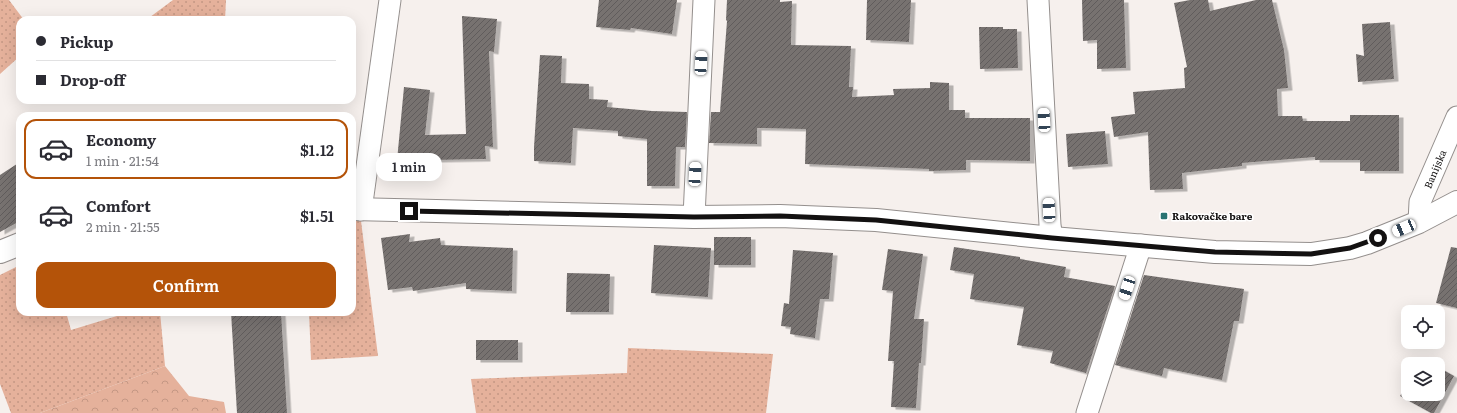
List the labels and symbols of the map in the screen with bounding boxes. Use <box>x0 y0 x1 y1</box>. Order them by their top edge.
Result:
car <box>694 51 708 75</box>
car <box>1037 108 1051 132</box>
street label: Banijska <box>1420 146 1450 191</box>
callout: 1 min <box>376 153 442 181</box>
car <box>688 162 702 186</box>
car <box>1042 198 1056 222</box>
route end <box>400 202 418 220</box>
place label: Rakovačke bare <box>1172 208 1253 223</box>
marker: Rakovačke bare <box>1159 211 1169 221</box>
car <box>1391 218 1417 238</box>
route start <box>1369 229 1387 247</box>
car <box>1118 275 1136 301</box>

